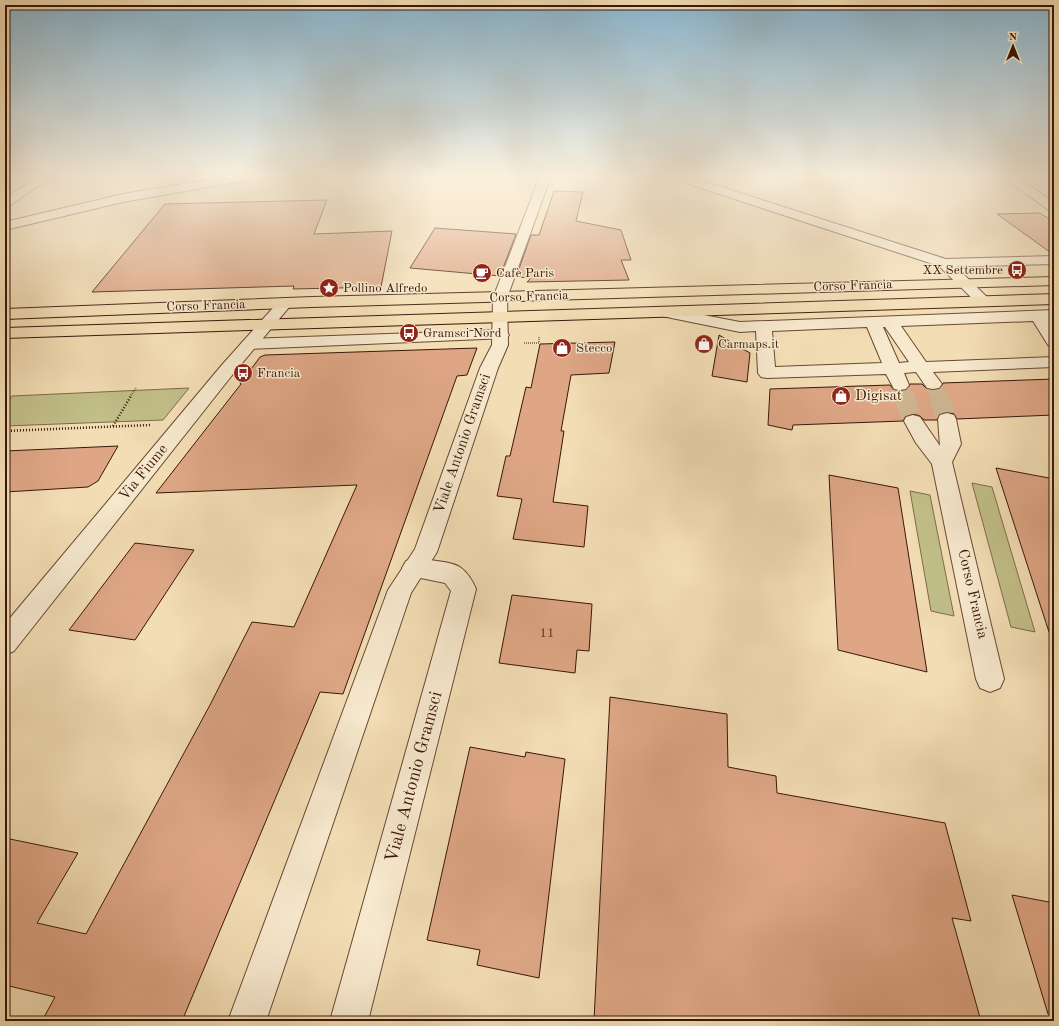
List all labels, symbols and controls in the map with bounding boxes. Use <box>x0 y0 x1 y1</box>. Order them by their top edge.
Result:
north arrow <box>993 26 1033 66</box>
text: N <box>1009 32 1018 43</box>
bus stop icon: XX Settembre <box>1006 259 1028 281</box>
cafe icon: Cafè Paris <box>471 262 493 284</box>
place label: XX Settembre <box>922 264 1003 277</box>
place label: Cafè Paris <box>496 267 555 280</box>
place icon: Pollino Alfredo <box>318 277 340 299</box>
street label: Corso Francia <box>813 278 893 294</box>
place label: Pollino Alfredo <box>343 282 428 295</box>
street label: Corso Francia <box>489 289 569 305</box>
street label: Corso Francia <box>166 298 246 314</box>
bus stop icon: Gramsci Nord <box>398 322 420 344</box>
place label: Gramsci Nord <box>423 327 502 340</box>
shop icon: Carmaps.it <box>693 333 715 355</box>
shop icon: Stecco <box>551 337 573 359</box>
place label: Carmaps.it <box>718 338 780 351</box>
place label: Stecco <box>576 342 612 355</box>
bus stop icon: Francia <box>232 362 254 384</box>
place label: Francia <box>257 367 301 380</box>
street label: Viale Antonio Gramsci <box>432 372 494 516</box>
shop icon: Digisat <box>830 385 852 407</box>
place label: Digisat <box>855 389 902 404</box>
street label: Via Fiume <box>117 442 171 504</box>
street label: Corso Francia <box>954 548 990 641</box>
house number: 11 <box>539 627 555 640</box>
street label: Viale Antonio Gramsci <box>382 689 446 864</box>

